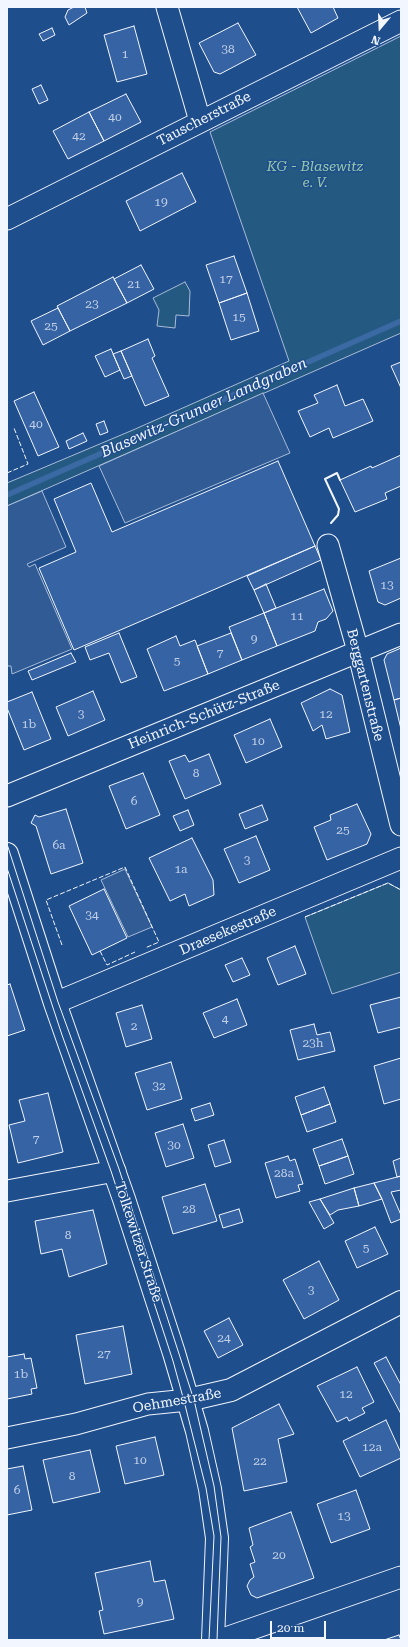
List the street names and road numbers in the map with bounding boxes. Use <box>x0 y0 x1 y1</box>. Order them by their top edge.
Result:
street label: Tauscherstraße <box>154 88 254 150</box>
street label: Berggartenstraße <box>343 627 387 743</box>
street label: Heinrich-Schütz-Straße <box>126 677 282 753</box>
street label: Draesekestraße <box>177 903 279 959</box>
street label: Tolkewitzer Straße <box>111 1180 165 1304</box>
street label: Oehmestraße <box>131 1385 223 1417</box>

